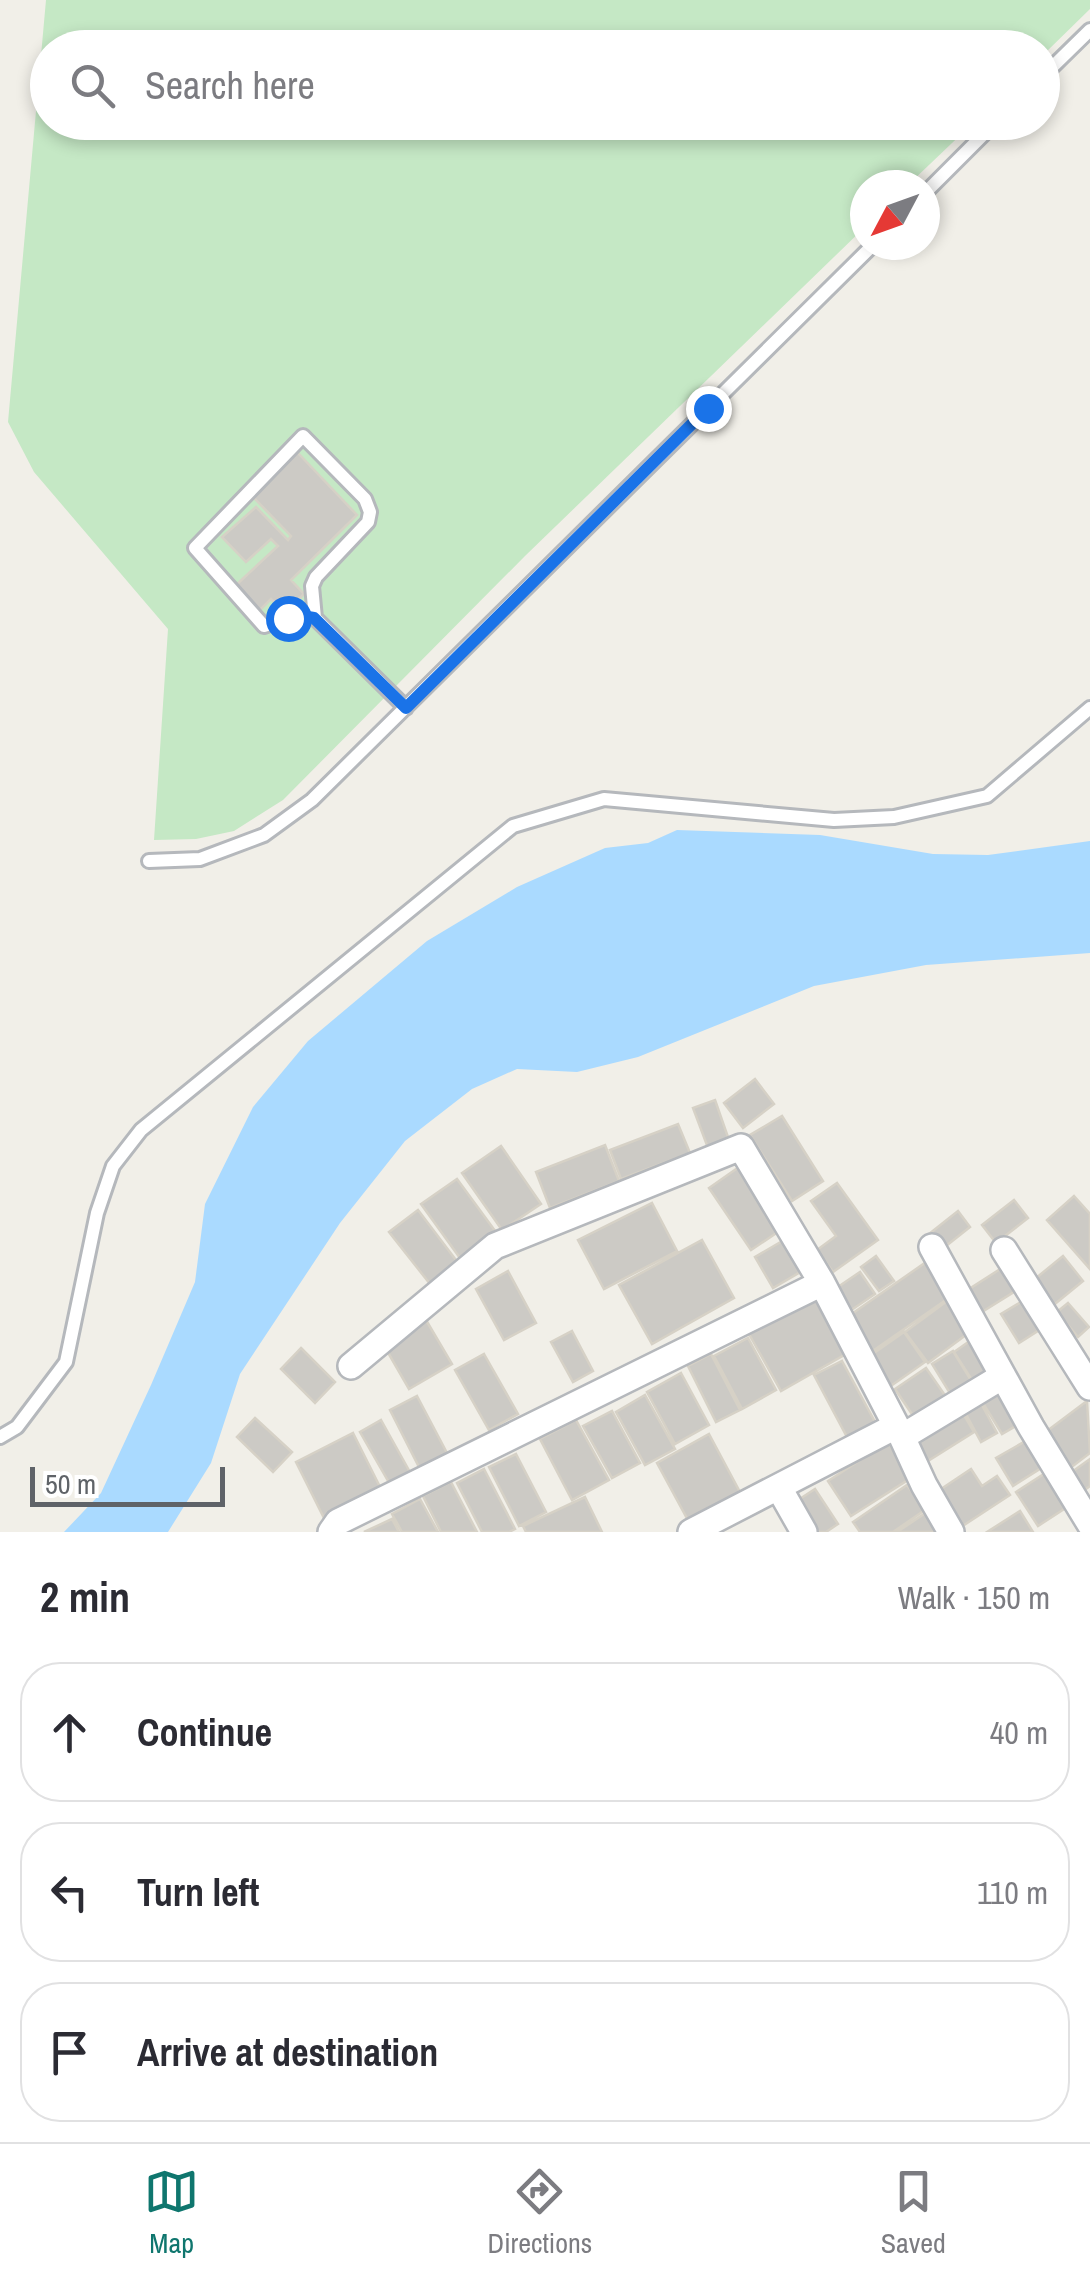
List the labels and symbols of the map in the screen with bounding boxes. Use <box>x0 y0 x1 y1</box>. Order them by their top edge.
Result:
north arrow <box>850 170 940 260</box>
route end <box>686 386 732 432</box>
route start <box>266 596 312 642</box>
scale bar <box>30 1462 225 1506</box>

